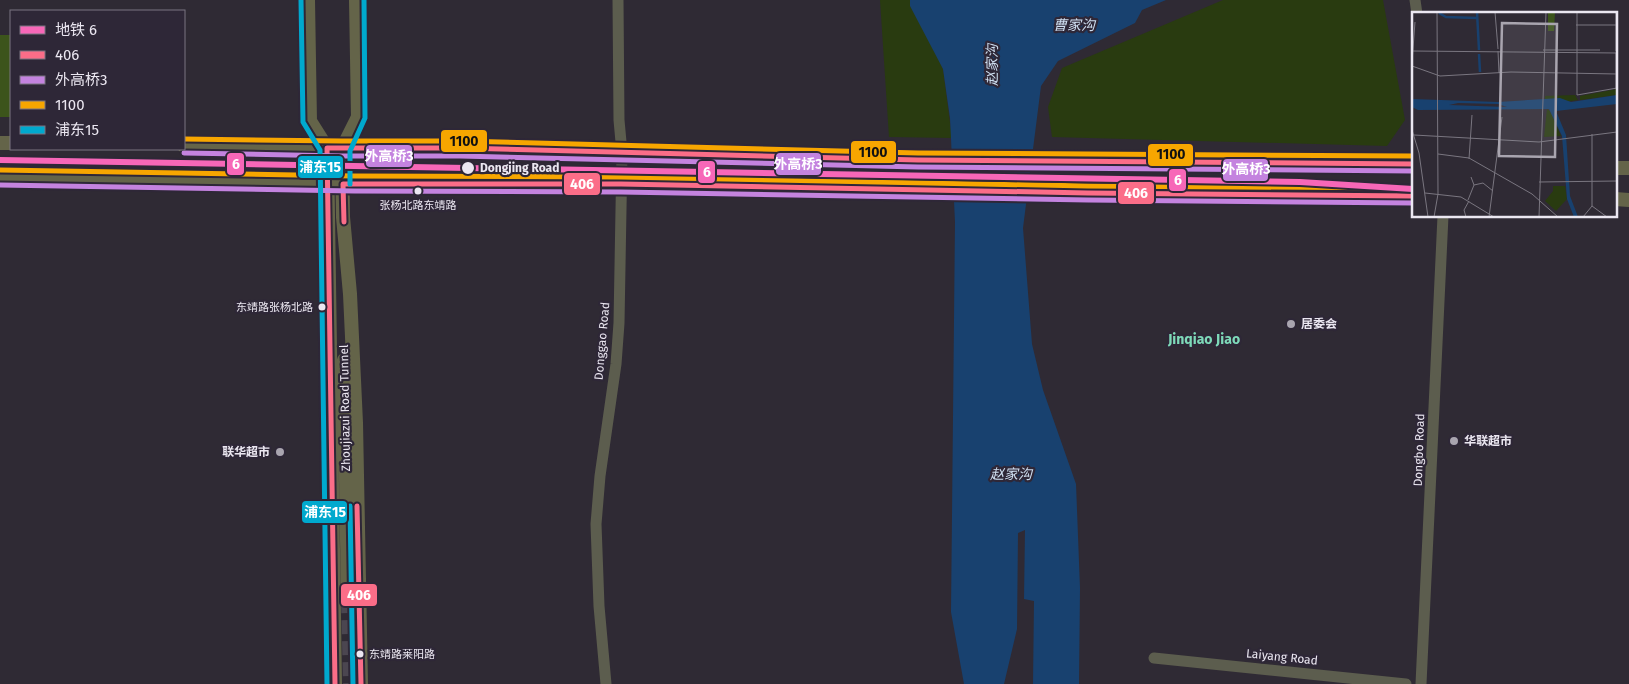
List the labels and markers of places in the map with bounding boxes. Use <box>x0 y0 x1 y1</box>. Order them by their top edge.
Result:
marker: Dongjing Road <box>460 160 476 176</box>
place label: Dongjing Road <box>480 161 559 175</box>
marker: 张杨北路东靖路 <box>413 186 423 196</box>
place label: 张杨北路东靖路 <box>380 199 457 212</box>
place label: 东靖路张杨北路 <box>236 301 313 314</box>
marker: 东靖路张杨北路 <box>317 302 327 312</box>
place label: 居委会 <box>1301 317 1337 331</box>
marker: 居委会 <box>1285 318 1297 330</box>
place label: 华联超市 <box>1464 434 1512 448</box>
marker: 华联超市 <box>1448 435 1460 447</box>
place label: 联华超市 <box>222 445 270 459</box>
marker: 联华超市 <box>274 446 286 458</box>
place label: 东靖路莱阳路 <box>369 648 435 661</box>
marker: 东靖路莱阳路 <box>355 649 365 659</box>

